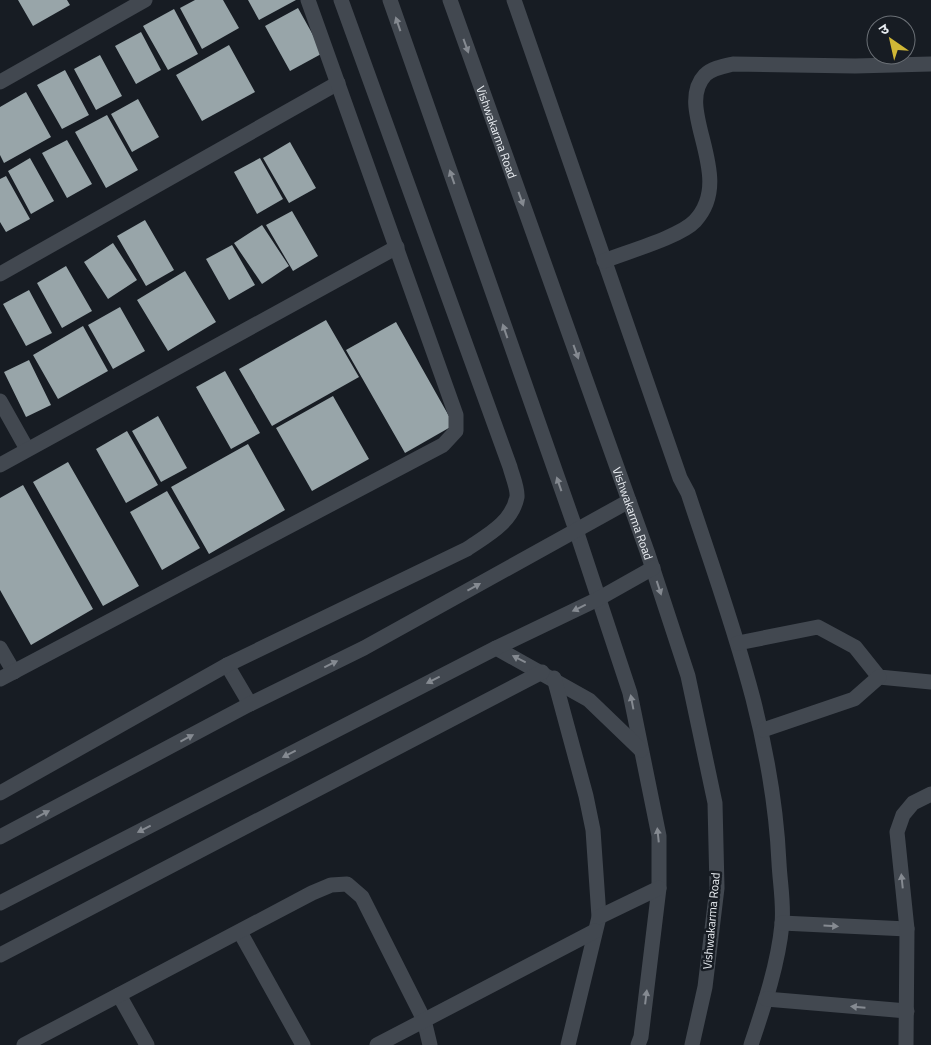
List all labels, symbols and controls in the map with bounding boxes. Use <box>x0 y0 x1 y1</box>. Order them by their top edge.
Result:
north arrow <box>866 15 916 65</box>
one-way arrow <box>394 16 402 31</box>
text: उ <box>874 17 893 40</box>
one-way arrow <box>462 39 470 54</box>
street label: Vishwakarma Road <box>472 83 522 181</box>
one-way arrow <box>448 170 455 185</box>
one-way arrow <box>517 192 525 207</box>
one-way arrow <box>501 323 509 338</box>
one-way arrow <box>572 345 580 360</box>
street label: Vishwakarma Road <box>608 464 659 562</box>
one-way arrow <box>555 477 562 492</box>
one-way arrow <box>656 580 663 595</box>
one-way arrow <box>468 582 481 591</box>
one-way arrow <box>572 604 586 612</box>
one-way arrow <box>511 655 526 663</box>
one-way arrow <box>324 660 339 668</box>
one-way arrow <box>426 676 441 684</box>
one-way arrow <box>628 694 636 710</box>
one-way arrow <box>179 734 194 742</box>
one-way arrow <box>282 750 296 758</box>
one-way arrow <box>36 810 50 818</box>
one-way arrow <box>137 825 152 833</box>
one-way arrow <box>654 827 662 843</box>
street label: Vishwakarma Road <box>697 872 725 970</box>
one-way arrow <box>898 873 906 889</box>
one-way arrow <box>823 922 839 930</box>
one-way arrow <box>642 989 650 1005</box>
one-way arrow <box>850 1002 866 1010</box>

